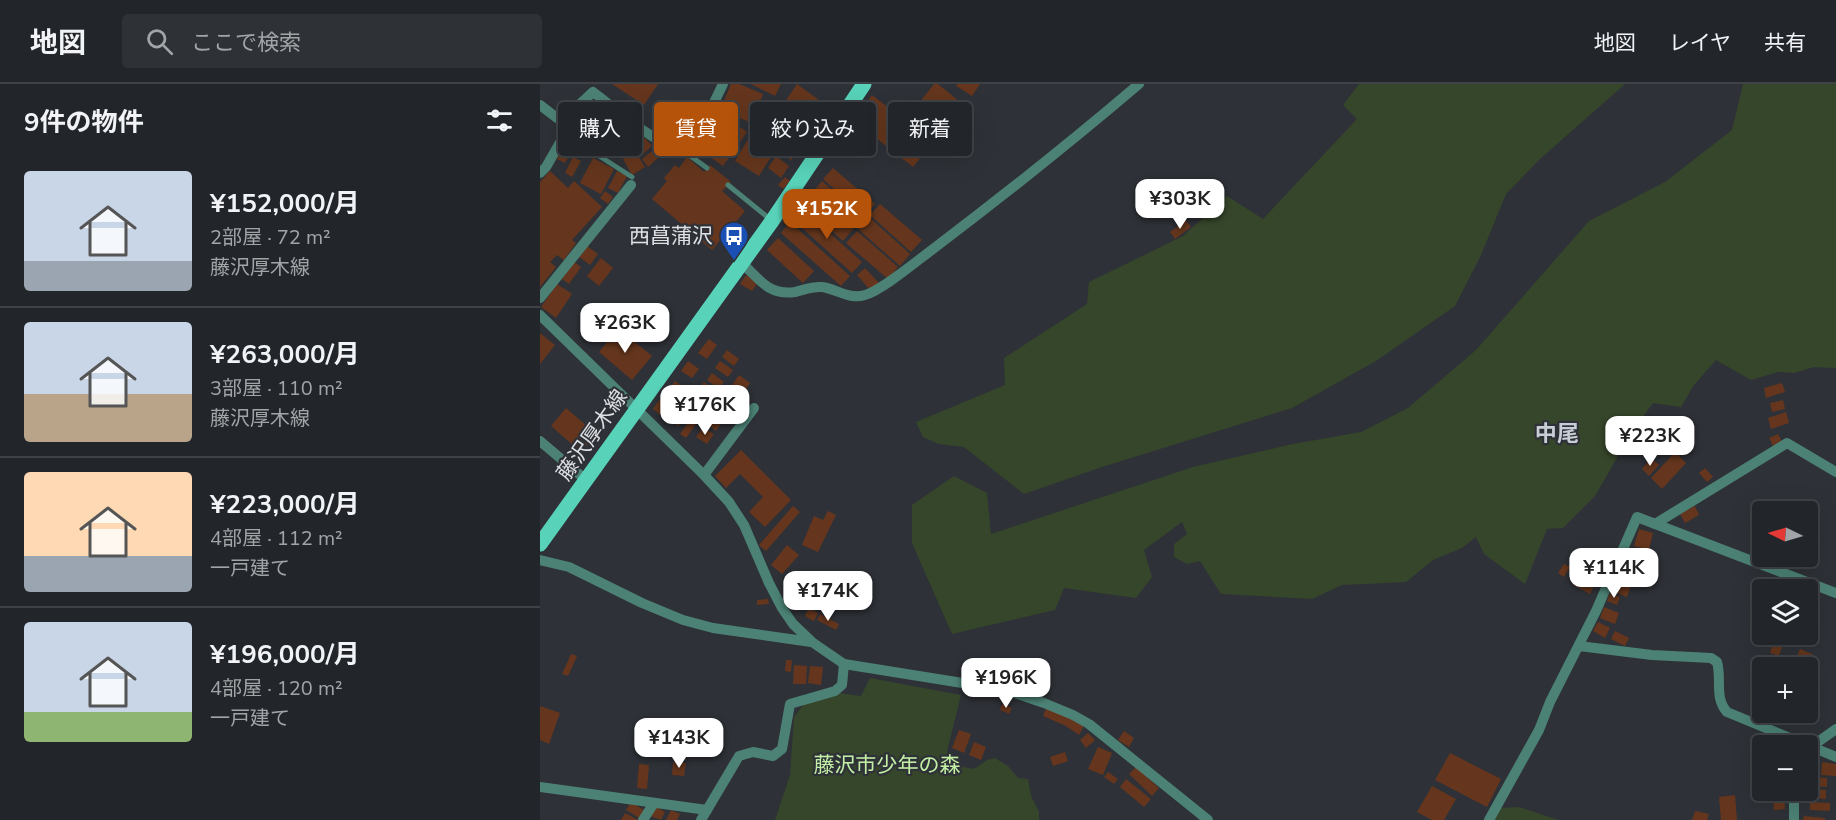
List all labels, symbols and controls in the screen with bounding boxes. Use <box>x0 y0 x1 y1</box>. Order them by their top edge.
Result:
search box <box>122 14 542 68</box>
text: 地図 <box>30 24 86 62</box>
icon: search <box>143 25 176 58</box>
text: ここで検索 <box>191 28 301 58</box>
text: 地図 <box>1594 29 1636 57</box>
text: レイヤ <box>1669 29 1731 57</box>
text: 共有 <box>1764 29 1806 57</box>
chip: 購入 <box>558 102 642 156</box>
chip: 賃貸 <box>654 102 738 156</box>
chip: 絞り込み <box>750 102 876 156</box>
chip: 新着 <box>888 102 972 156</box>
icon: filters <box>483 104 516 137</box>
text: 9件の物件 <box>24 105 144 140</box>
pin: ¥303K <box>1138 179 1222 230</box>
text: ¥303K <box>1149 185 1211 212</box>
text: ¥152,000/月 <box>210 186 360 221</box>
pin: ¥152K <box>785 189 869 240</box>
icon: home <box>72 195 144 267</box>
text: ¥152K <box>796 195 858 222</box>
bus stop icon: 西菖蒲沢 <box>718 220 750 262</box>
place label: 西菖蒲沢 <box>629 222 713 250</box>
text: 2部屋 · 72 m² <box>210 224 331 251</box>
text: 藤沢厚木線 <box>210 254 310 281</box>
pin: ¥263K <box>583 303 667 354</box>
text: ¥263K <box>594 309 656 336</box>
text: ¥263,000/月 <box>210 337 360 372</box>
icon: home <box>72 346 144 418</box>
text: 3部屋 · 110 m² <box>210 375 343 402</box>
street label: 藤沢厚木線 <box>550 384 634 486</box>
pin: ¥176K <box>663 385 747 436</box>
text: ¥176K <box>674 391 736 418</box>
text: 藤沢厚木線 <box>210 405 310 432</box>
pin: ¥223K <box>1608 416 1692 467</box>
district label: 中尾 <box>1535 419 1579 449</box>
text: ¥223K <box>1619 422 1681 449</box>
text: ¥223,000/月 <box>210 487 360 522</box>
icon: home <box>72 496 144 568</box>
north arrow <box>1752 501 1818 567</box>
map controls <box>1752 501 1818 801</box>
text: 4部屋 · 112 m² <box>210 525 343 552</box>
pin: ¥114K <box>1572 548 1656 599</box>
text: ¥114K <box>1583 554 1645 581</box>
text: 一戸建て <box>210 555 290 582</box>
pin: ¥174K <box>786 571 870 622</box>
text: ¥174K <box>797 577 859 604</box>
button: layers <box>1752 579 1818 645</box>
text: ¥196,000/月 <box>210 637 360 672</box>
icon: home <box>72 646 144 718</box>
button: + <box>1752 657 1818 723</box>
pin: ¥196K <box>964 658 1048 709</box>
text: ¥196K <box>975 664 1037 691</box>
text: 4部屋 · 120 m² <box>210 675 343 702</box>
text: 一戸建て <box>210 705 290 732</box>
pin: ¥143K <box>637 718 721 769</box>
text: ¥143K <box>648 724 710 751</box>
button: − <box>1752 735 1818 801</box>
park label: 藤沢市少年の森 <box>814 751 961 779</box>

